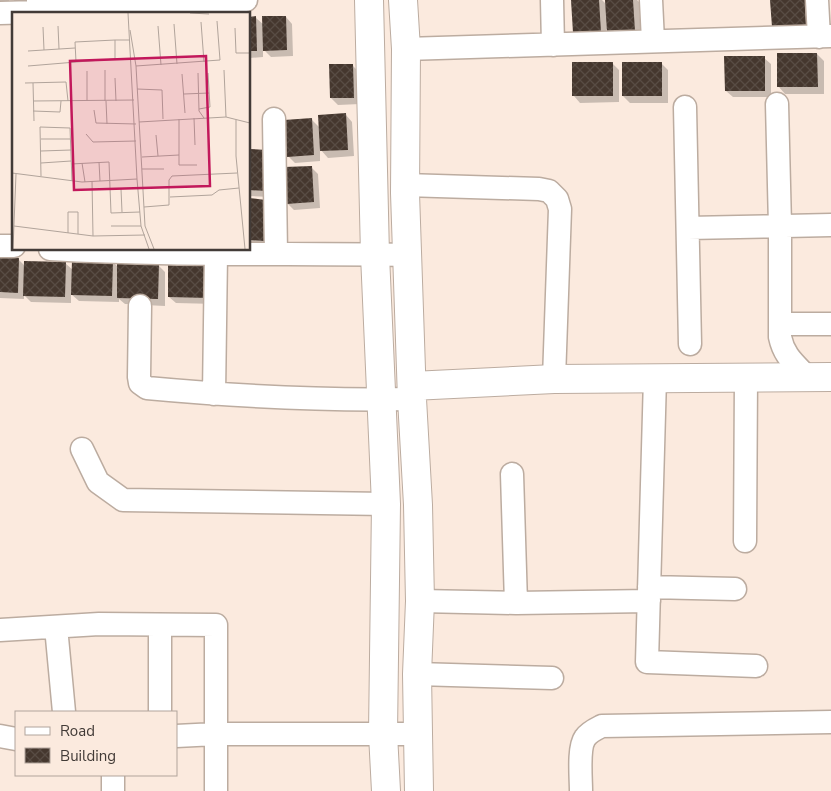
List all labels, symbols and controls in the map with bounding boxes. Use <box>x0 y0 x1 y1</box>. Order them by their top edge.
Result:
inset map <box>12 12 250 250</box>
legend <box>15 711 178 776</box>
text: Road <box>60 721 95 741</box>
text: Building <box>60 746 116 766</box>

